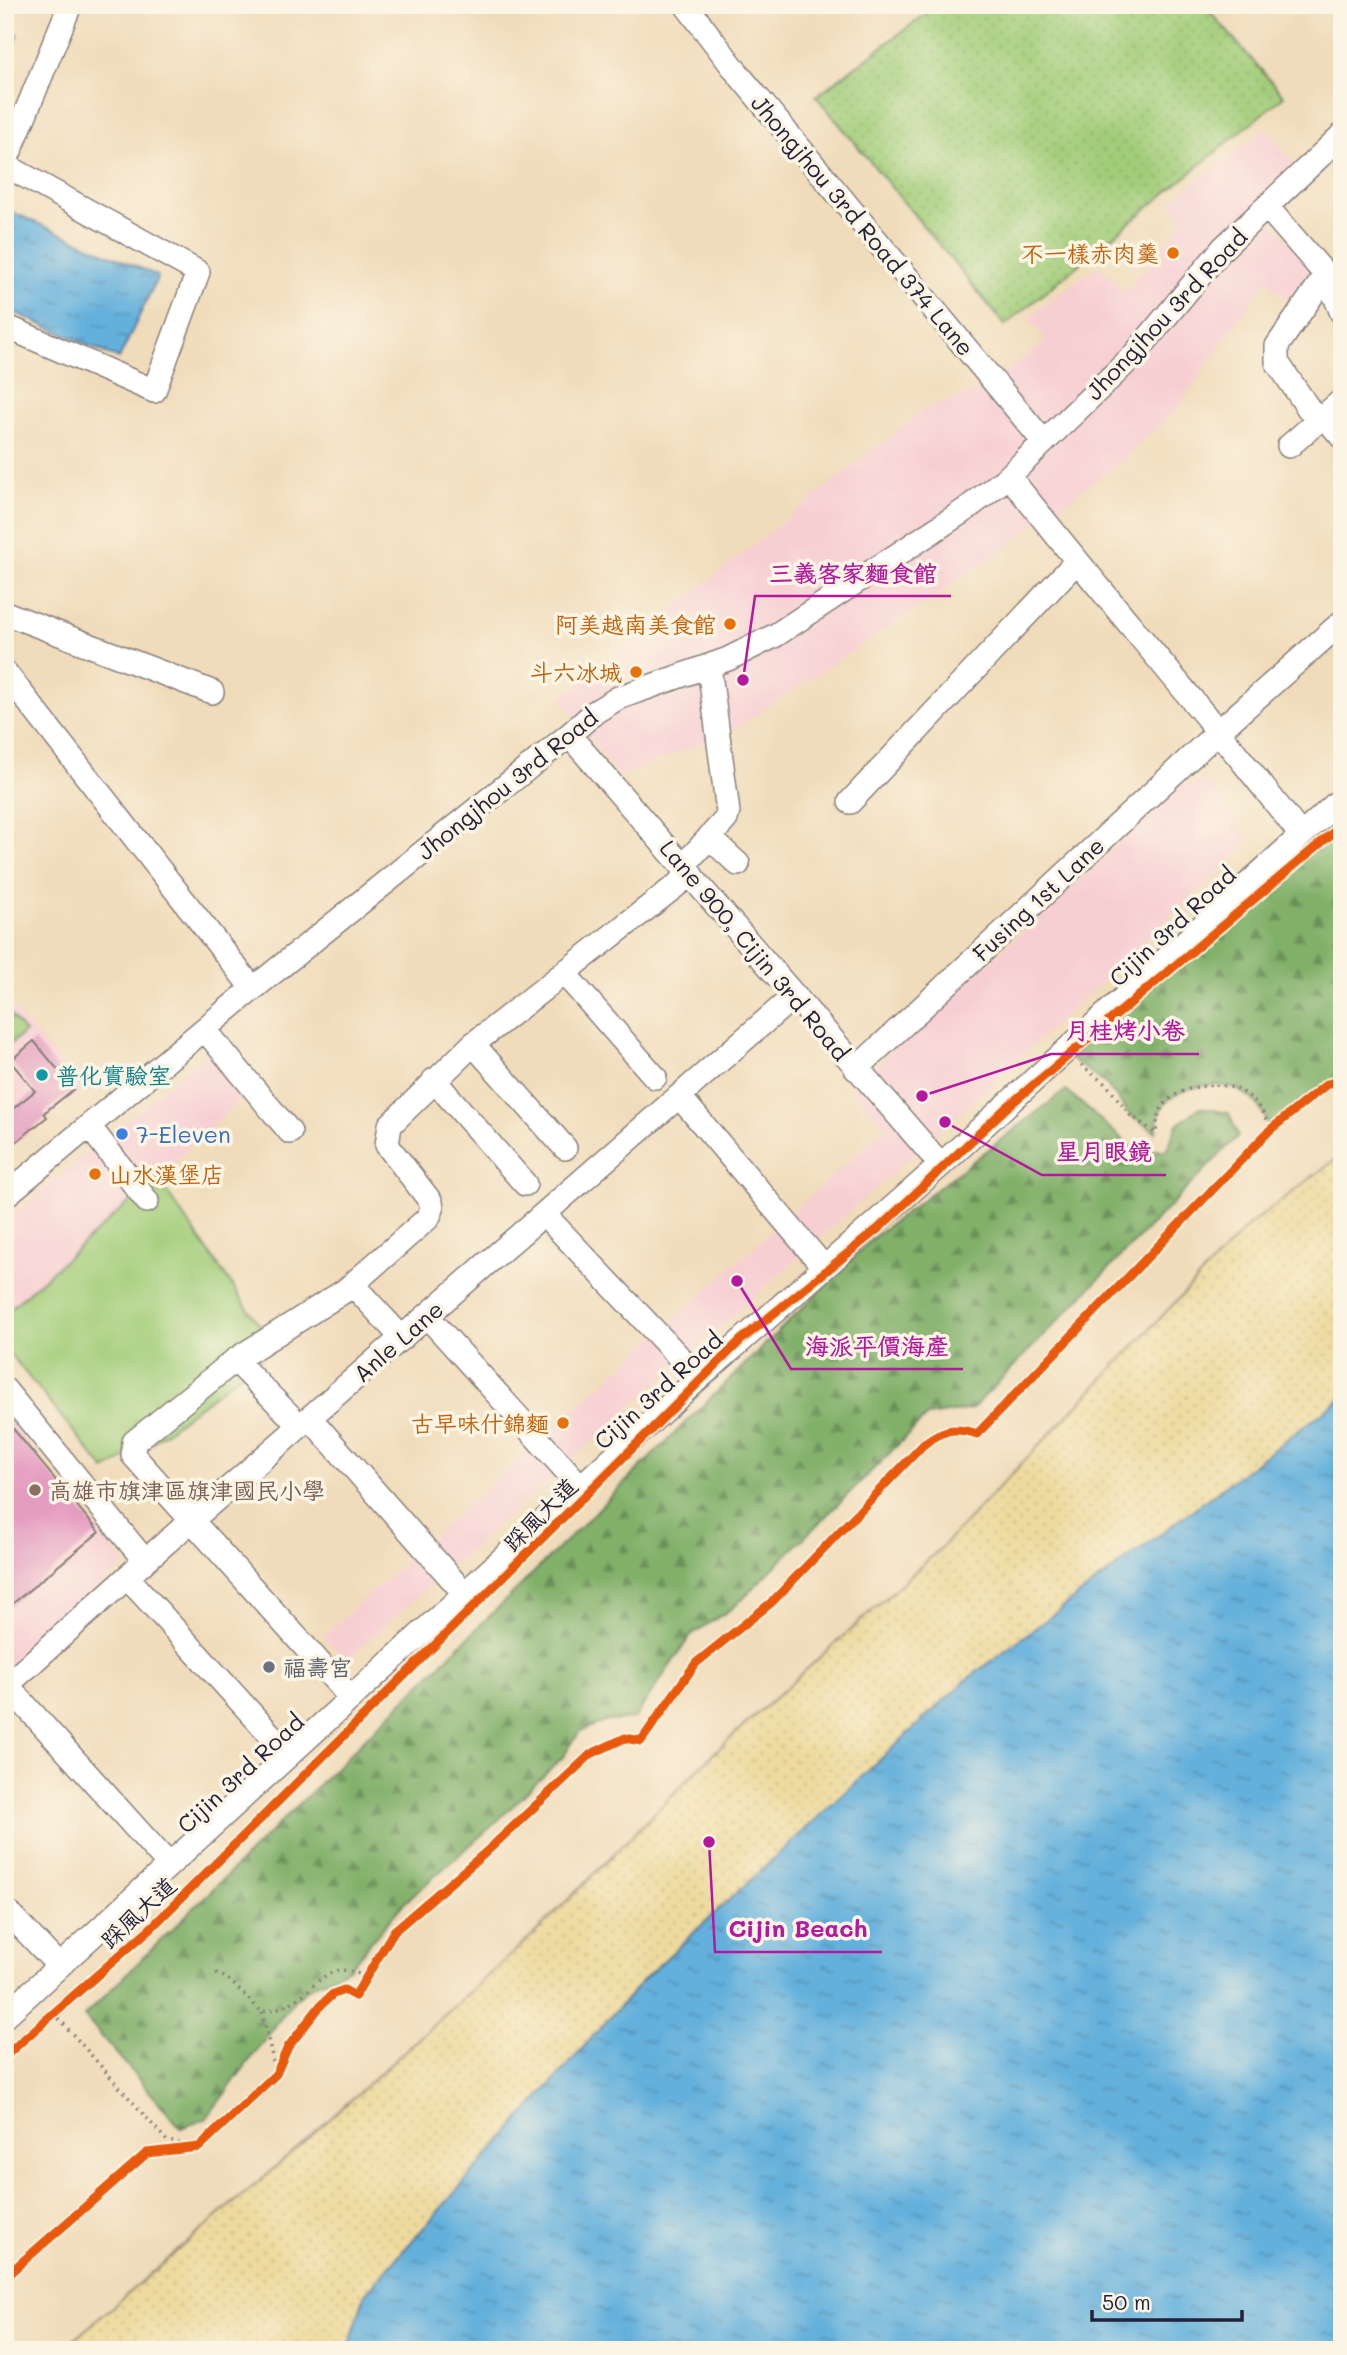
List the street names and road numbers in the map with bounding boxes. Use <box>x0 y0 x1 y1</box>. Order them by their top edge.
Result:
street label: Jhongjhou 3rd Road 374 Lane <box>745 88 981 362</box>
street label: Jhongjhou 3rd Road <box>1079 222 1253 406</box>
street label: Jhongjhou 3rd Road <box>411 702 603 866</box>
street label: Fusing 1st Lane <box>966 830 1110 968</box>
street label: Lane 900, Cijin 3rd Road <box>654 833 856 1067</box>
street label: Cijin 3rd Road <box>1102 860 1242 992</box>
street label: Anle Lane <box>347 1294 449 1388</box>
street label: Cijin 3rd Road <box>588 1324 728 1456</box>
street label: 踩風大道 <box>497 1471 583 1557</box>
street label: Cijin 3rd Road <box>170 1707 310 1839</box>
street label: 踩風大道 <box>94 1870 182 1954</box>

